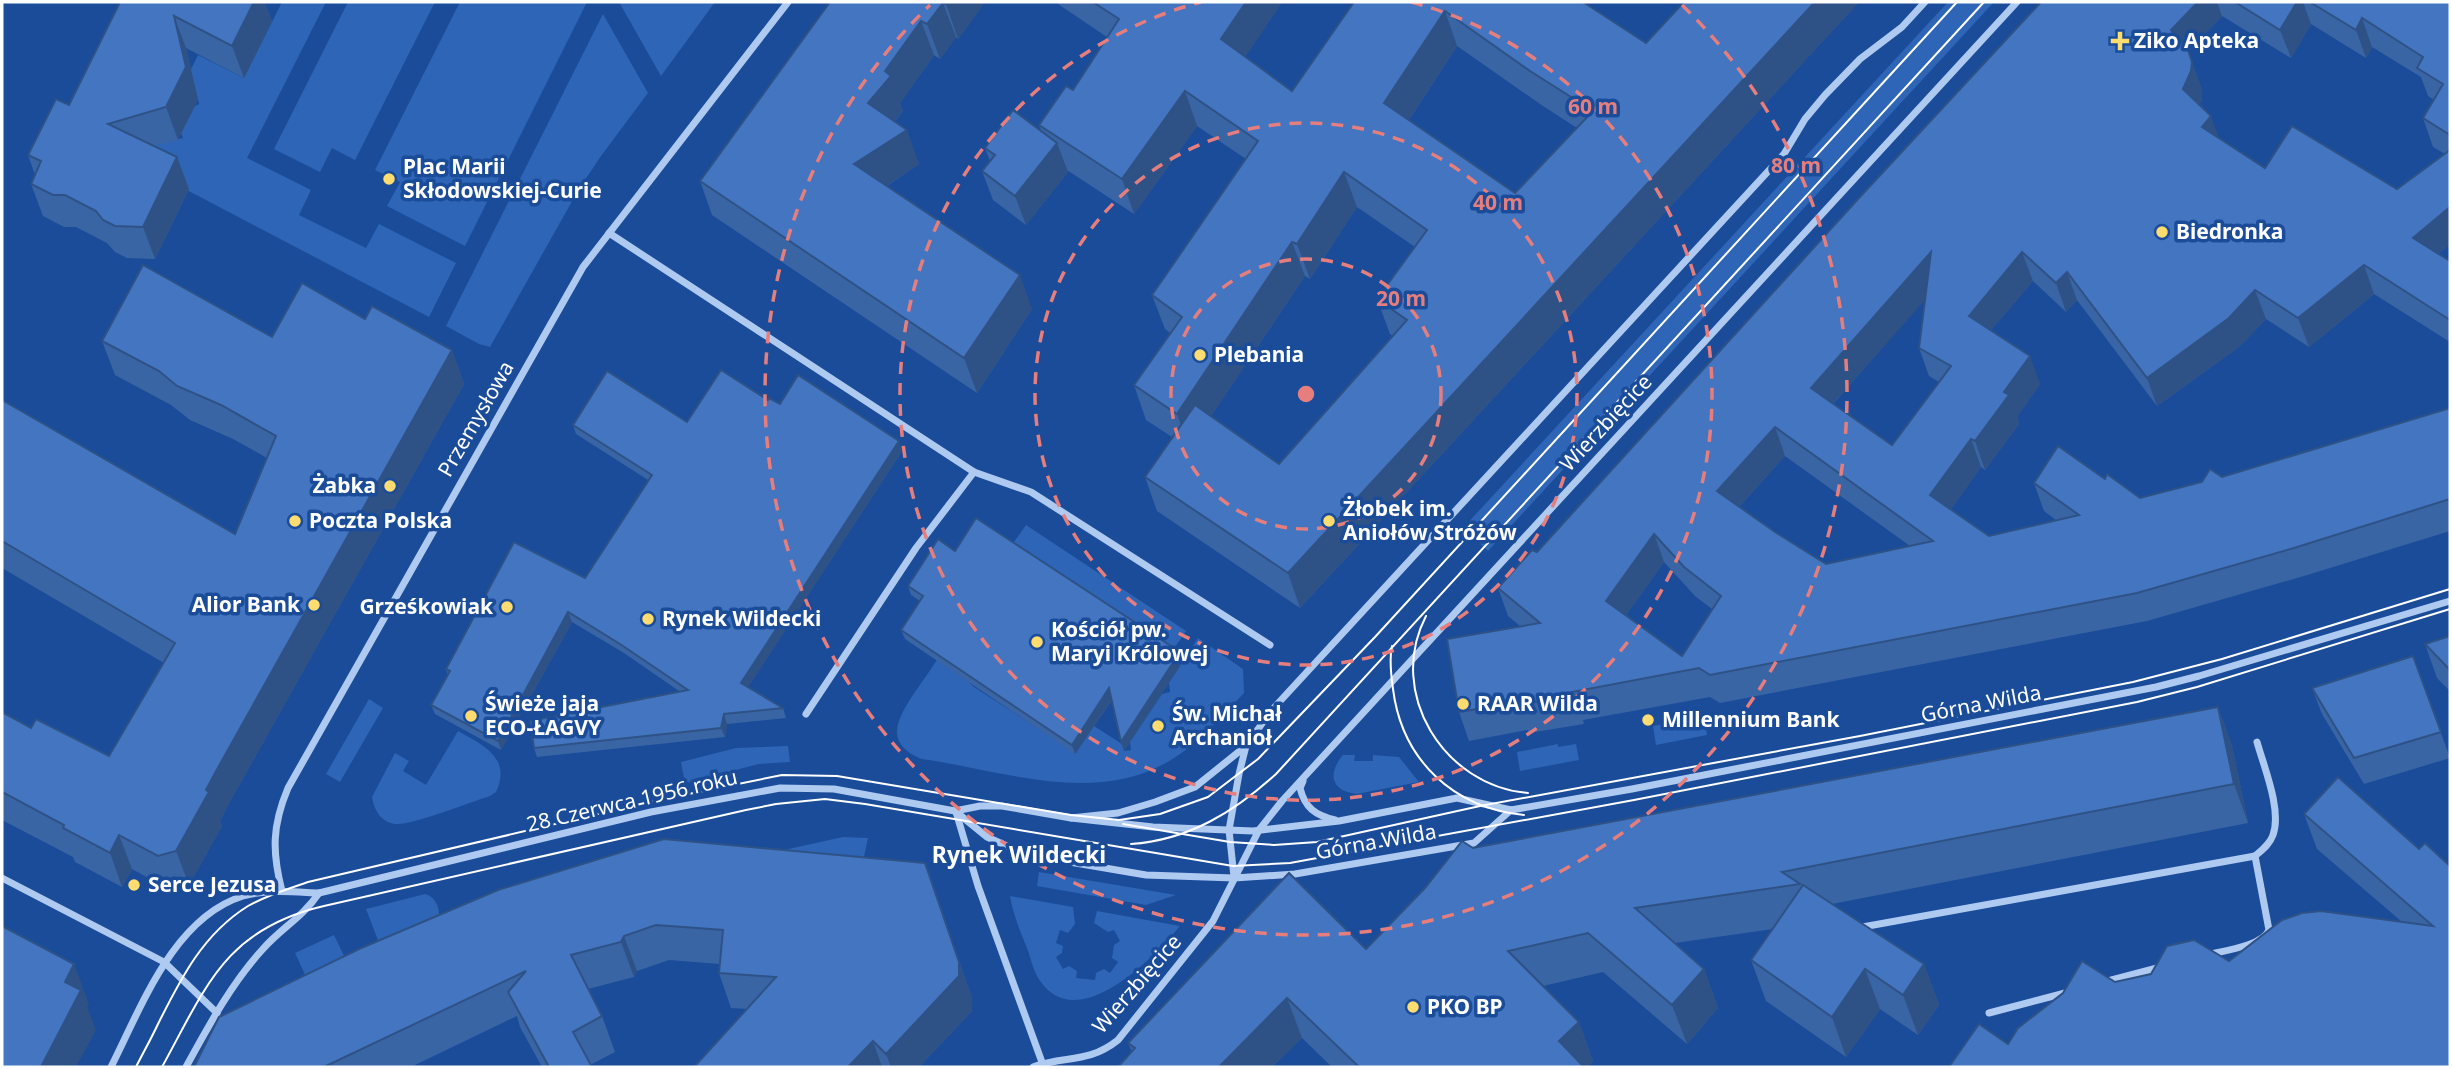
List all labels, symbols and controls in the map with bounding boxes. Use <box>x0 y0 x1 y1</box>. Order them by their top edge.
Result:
place label: Ziko Apteka <box>2134 26 2259 54</box>
marker: Ziko Apteka <box>2112 33 2128 49</box>
text: 60 m <box>1568 92 1618 120</box>
text: 80 m <box>1771 151 1821 179</box>
place label: Plac Marii Skłodowskiej-Curie <box>403 152 602 204</box>
marker: Plac Marii Skłodowskiej-Curie <box>381 171 397 187</box>
text: 40 m <box>1473 188 1523 216</box>
place label: Biedronka <box>2176 217 2283 245</box>
marker: Biedronka <box>2154 224 2170 240</box>
text: 20 m <box>1376 284 1426 312</box>
place label: Plebania <box>1214 340 1304 368</box>
marker: Plebania <box>1192 347 1208 363</box>
street label: Przemysłowa <box>431 355 520 482</box>
street label: Wierzbięcice <box>1553 368 1657 477</box>
centre of rings <box>1294 382 1318 406</box>
place label: Żabka <box>312 471 376 499</box>
marker: Żabka <box>382 478 398 494</box>
place label: Żłobek im. Aniołów Stróżów <box>1343 494 1517 546</box>
place label: Poczta Polska <box>309 506 452 534</box>
marker: Poczta Polska <box>287 513 303 529</box>
marker: Żłobek im. Aniołów Stróżów <box>1321 513 1337 529</box>
place label: Alior Bank <box>192 590 301 618</box>
place label: Grześkowiak <box>359 592 494 620</box>
marker: Alior Bank <box>306 597 322 613</box>
marker: Grześkowiak <box>499 599 515 615</box>
place label: Rynek Wildecki <box>662 604 821 632</box>
marker: Rynek Wildecki <box>640 611 656 627</box>
place label: Kościół pw. Maryi Królowej <box>1051 615 1208 667</box>
marker: Kościół pw. Maryi Królowej <box>1029 634 1045 650</box>
street label: Górna Wilda <box>1918 678 2043 728</box>
place label: Świeże jaja ECO-ŁAGVY <box>485 689 602 741</box>
place label: RAAR Wilda <box>1477 689 1598 717</box>
marker: RAAR Wilda <box>1455 696 1471 712</box>
place label: Św. Michał Archanioł <box>1172 699 1282 751</box>
place label: Millennium Bank <box>1662 705 1840 733</box>
marker: Świeże jaja ECO-ŁAGVY <box>463 708 479 724</box>
marker: Millennium Bank <box>1640 712 1656 728</box>
marker: Św. Michał Archanioł <box>1150 718 1166 734</box>
street label: 28 Czerwca 1956 roku <box>524 762 740 838</box>
street label: Górna Wilda <box>1313 817 1438 865</box>
district label: Rynek Wildecki <box>932 838 1106 870</box>
place label: Serce Jezusa <box>148 870 276 898</box>
marker: Serce Jezusa <box>126 877 142 893</box>
street label: Wierzbięcice <box>1085 928 1187 1039</box>
place label: PKO BP <box>1427 992 1503 1020</box>
marker: PKO BP <box>1405 999 1421 1015</box>

